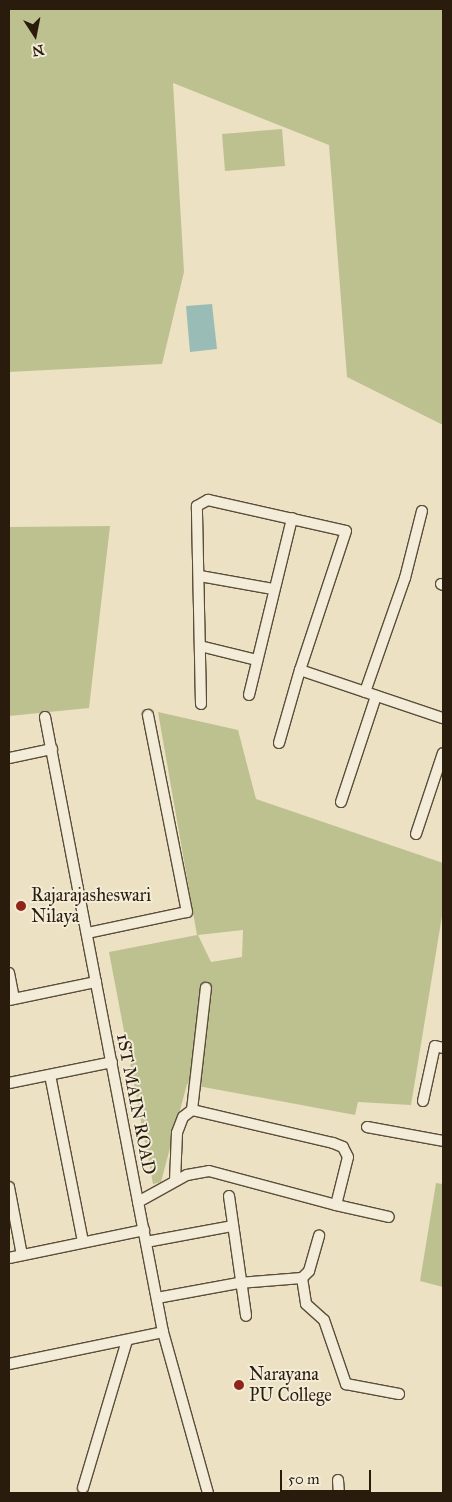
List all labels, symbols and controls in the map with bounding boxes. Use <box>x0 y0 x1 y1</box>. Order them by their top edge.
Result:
north arrow <box>10 10 60 60</box>
text: N <box>31 41 45 60</box>
place label: Rajarajasheswari Nilaya <box>31 885 151 928</box>
marker: Rajarajasheswari Nilaya <box>15 900 27 912</box>
street label: 1ST MAIN ROAD <box>112 1032 160 1176</box>
place label: Narayana PU College <box>249 1364 332 1406</box>
marker: Narayana PU College <box>233 1379 245 1391</box>
scale bar <box>282 1460 373 1492</box>
text: 50 m <box>288 1470 320 1488</box>

